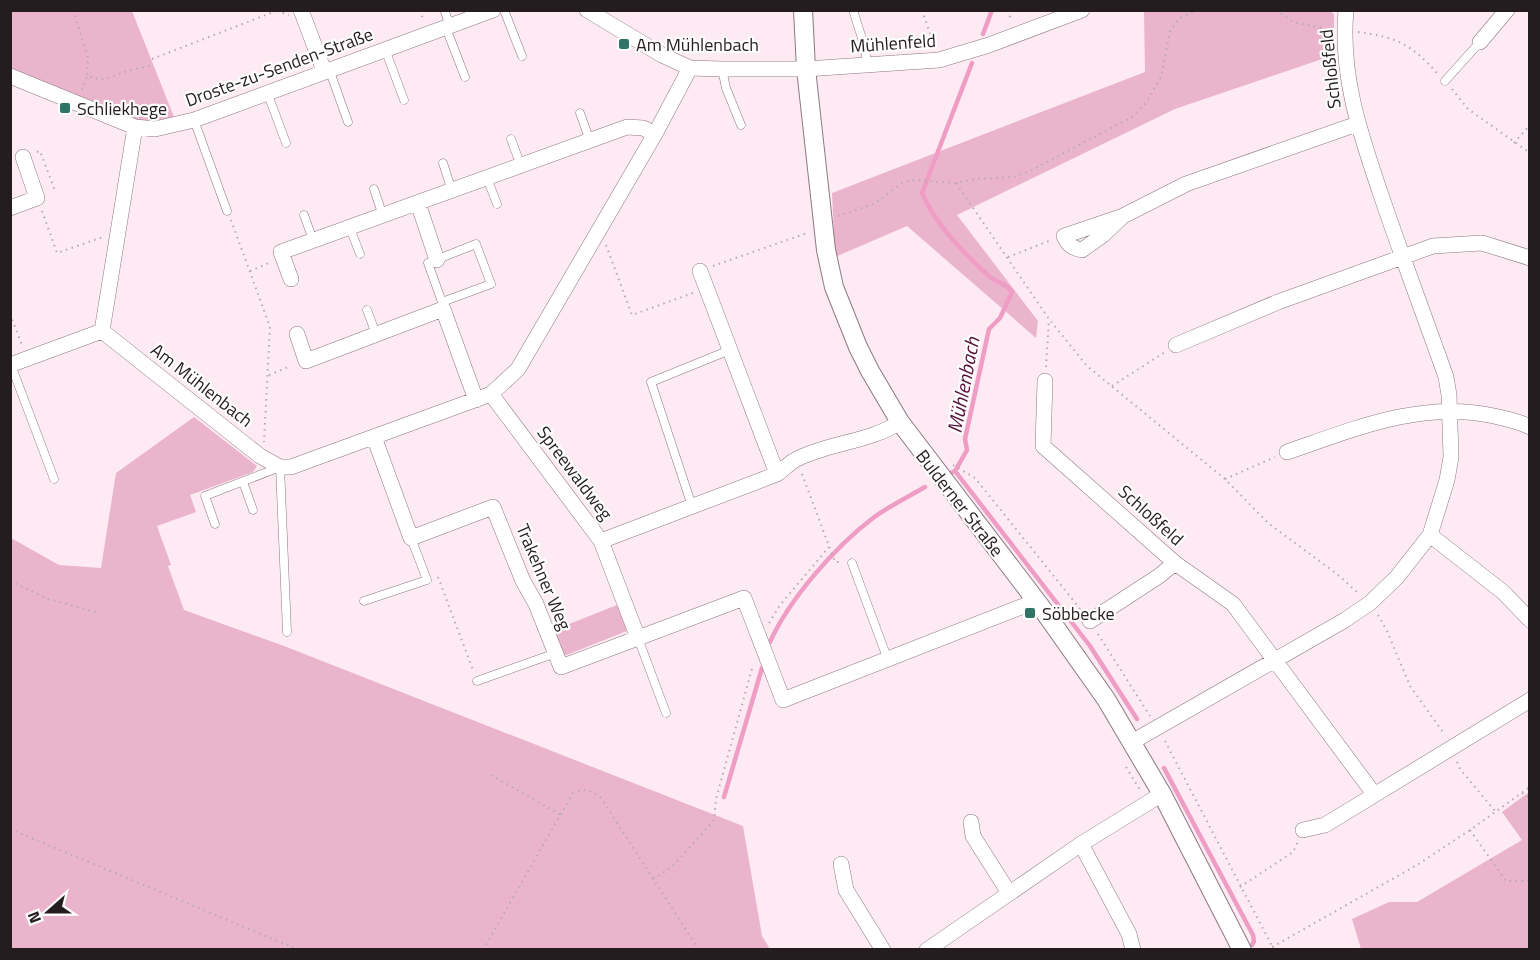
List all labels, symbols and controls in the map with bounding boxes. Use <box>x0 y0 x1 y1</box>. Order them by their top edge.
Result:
street label: Droste-zu-Senden-Straße <box>181 20 377 114</box>
street label: Mühlenfeld <box>849 27 937 59</box>
street label: Schloßfeld <box>1312 28 1348 110</box>
place label: Am Mühlenbach <box>636 31 759 58</box>
marker: Am Mühlenbach <box>617 37 631 51</box>
place label: Schliekhege <box>77 95 167 122</box>
marker: Schliekhege <box>58 101 72 115</box>
water label: Mühlenbach <box>939 333 988 436</box>
street label: Am Mühlenbach <box>145 336 259 434</box>
street label: Spreewaldweg <box>531 420 619 526</box>
street label: Bulderner Straße <box>910 444 1010 562</box>
street label: Schloßfeld <box>1112 478 1190 552</box>
street label: Trakehner Weg <box>509 520 579 634</box>
place label: Söbbecke <box>1042 600 1115 627</box>
marker: Söbbecke <box>1023 606 1037 620</box>
north arrow <box>18 882 78 942</box>
text: N <box>21 908 47 927</box>

